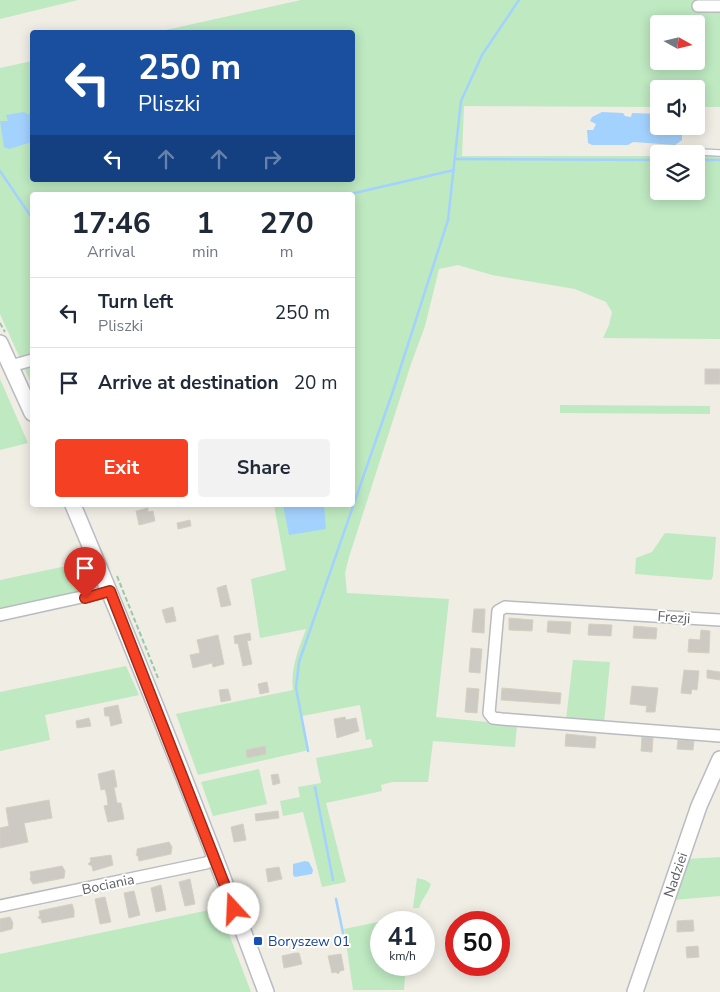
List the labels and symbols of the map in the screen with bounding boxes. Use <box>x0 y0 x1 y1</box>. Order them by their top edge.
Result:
north arrow <box>650 15 705 70</box>
pin <box>64 547 106 598</box>
street label: Frezji <box>657 607 691 628</box>
street label: Nadziei <box>659 850 692 900</box>
street label: Bociania <box>80 870 136 899</box>
position arrow <box>207 882 259 934</box>
speed limit sign: 50 <box>445 911 510 976</box>
place label: Boryszew 01 <box>268 932 350 951</box>
marker: Boryszew 01 <box>252 935 264 947</box>

